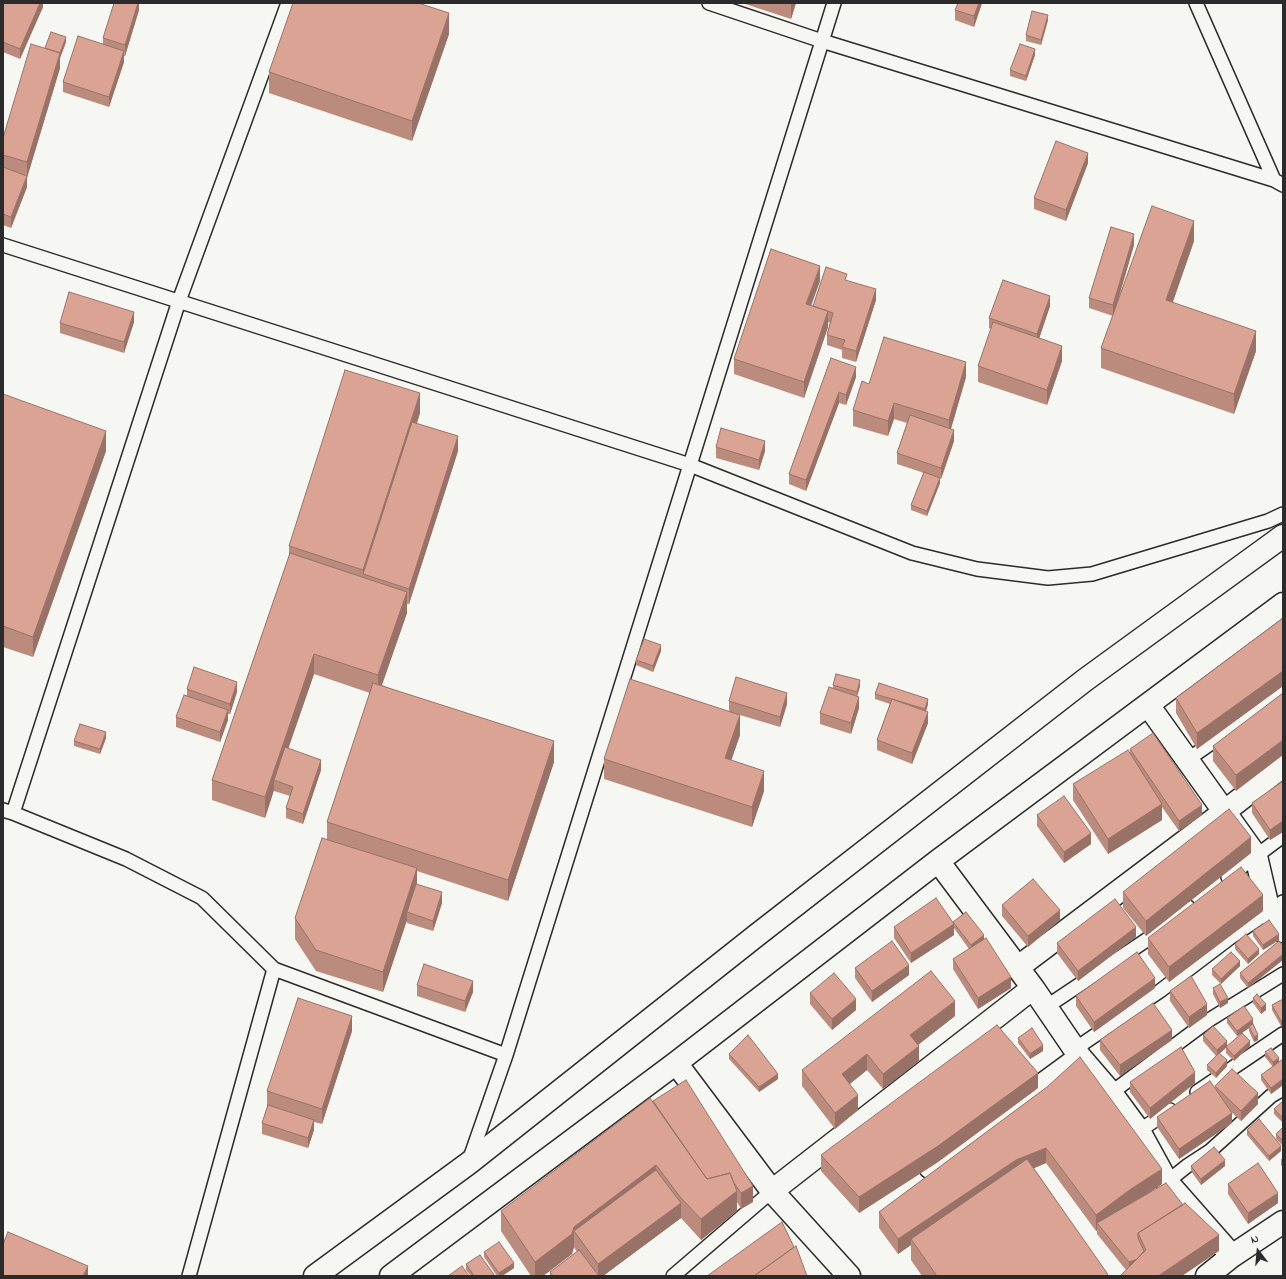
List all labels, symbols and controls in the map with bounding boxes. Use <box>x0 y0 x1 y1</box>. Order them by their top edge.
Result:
north arrow <box>1238 1231 1278 1271</box>
text: N <box>1249 1231 1260 1248</box>

